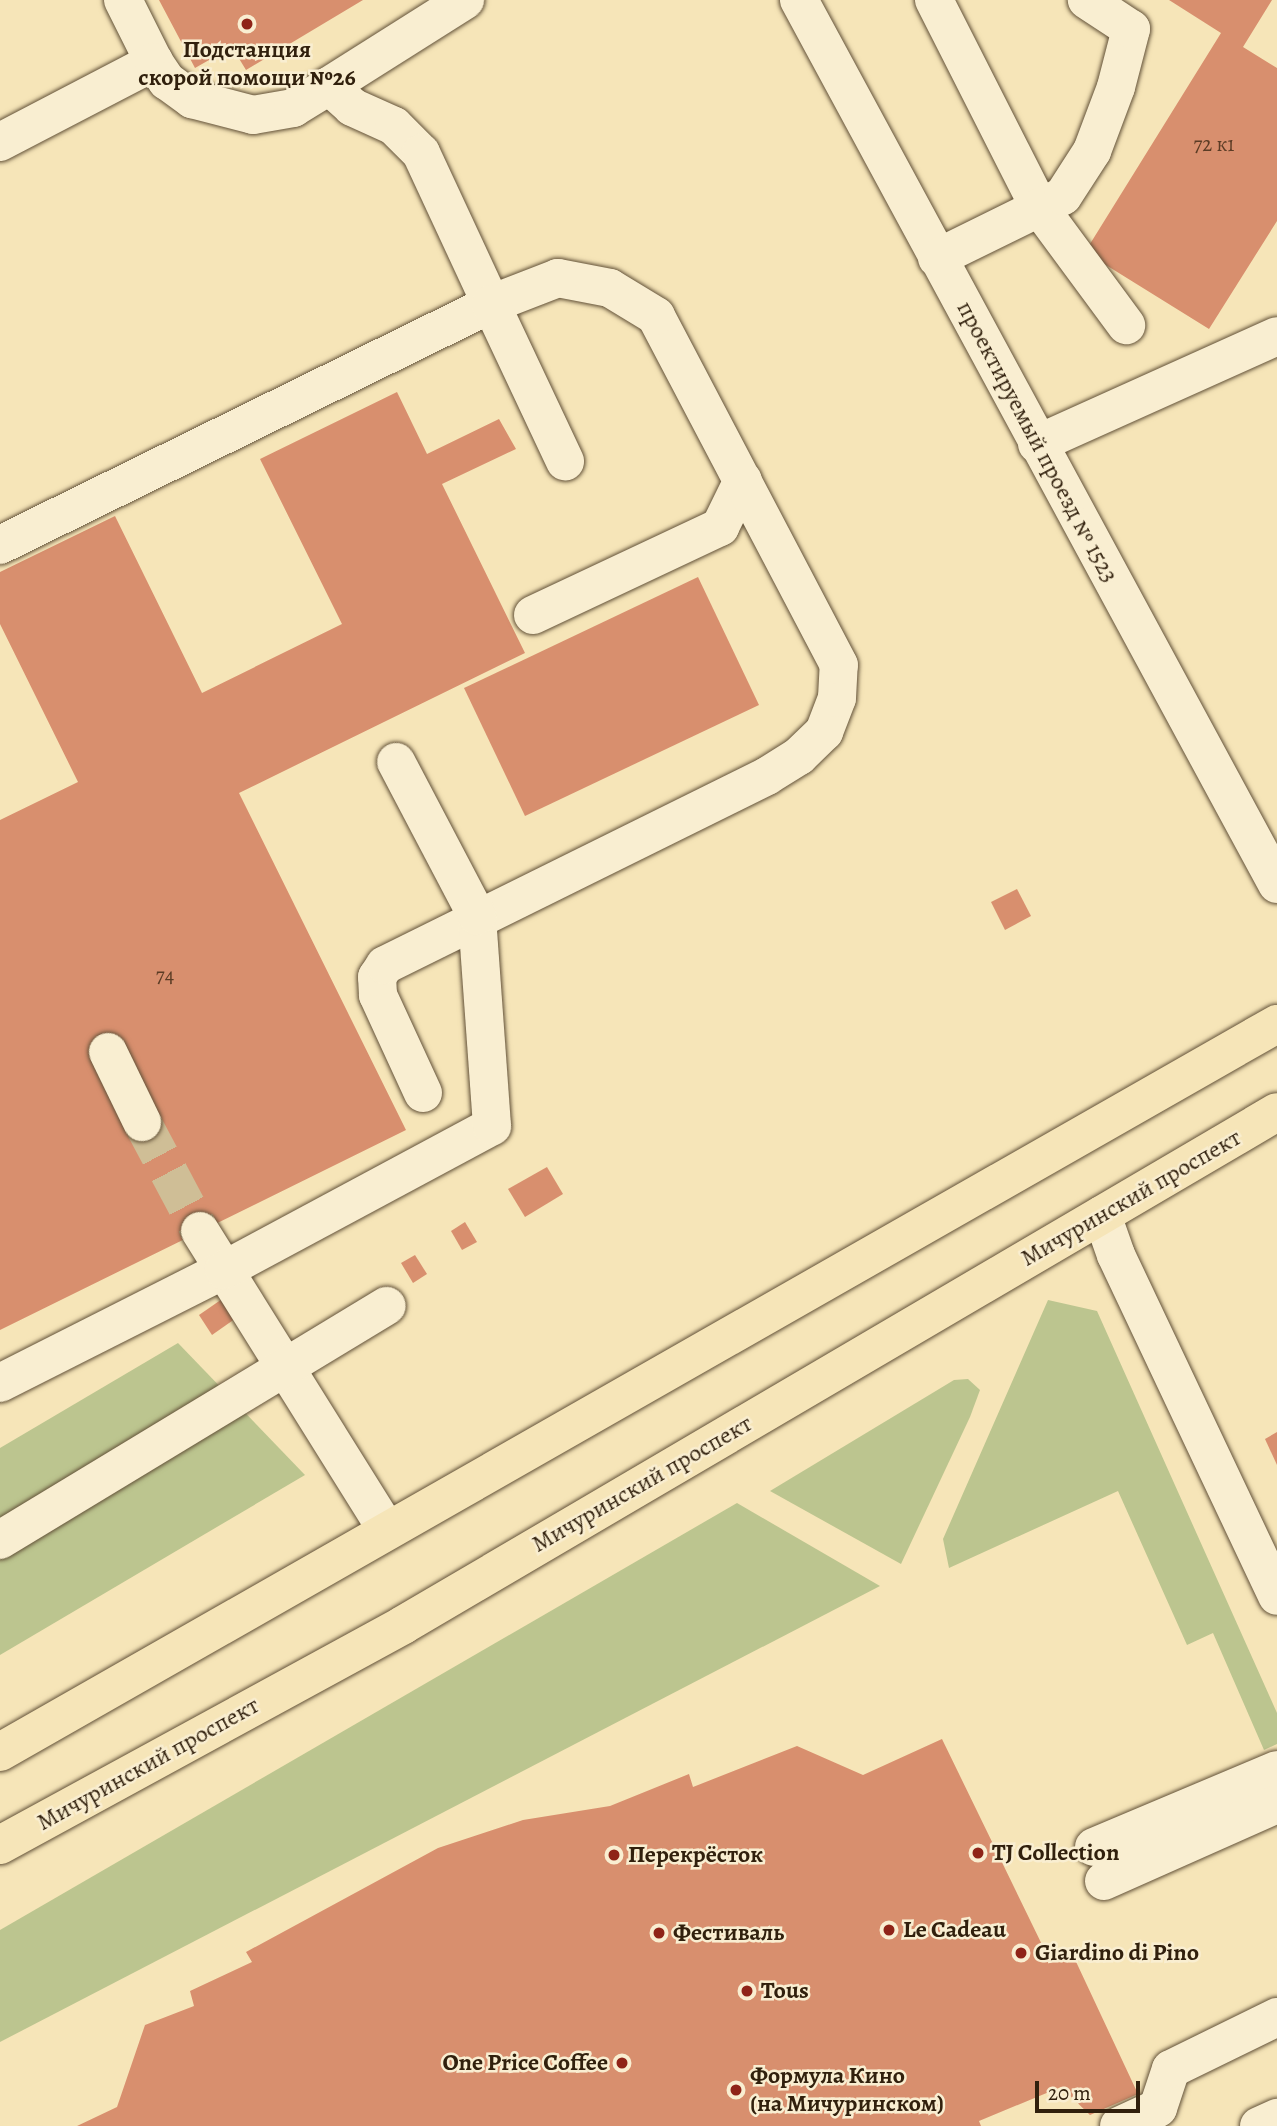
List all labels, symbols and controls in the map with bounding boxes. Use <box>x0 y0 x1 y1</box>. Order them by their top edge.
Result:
marker: Подстанция скорой помощи №26 <box>239 16 255 32</box>
place label: Подстанция скорой помощи №26 <box>138 36 356 92</box>
house number: 72 к1 <box>1193 131 1235 157</box>
street label: проектируемый проезд № 1523 <box>950 296 1124 588</box>
house number: 74 <box>156 962 174 988</box>
street label: Мичуринский проспект <box>1016 1123 1246 1273</box>
street label: Мичуринский проспект <box>527 1409 757 1559</box>
street label: Мичуринский проспект <box>32 1691 264 1837</box>
place label: TJ Collection <box>992 1839 1119 1867</box>
place label: Перекрёсток <box>628 1841 763 1869</box>
marker: TJ Collection <box>970 1845 986 1861</box>
marker: Перекрёсток <box>606 1847 622 1863</box>
place label: Le Cadeau <box>903 1916 1006 1944</box>
place label: Фестиваль <box>673 1919 784 1947</box>
marker: Le Cadeau <box>881 1922 897 1938</box>
marker: Фестиваль <box>651 1925 667 1941</box>
place label: Giardino di Pino <box>1035 1939 1199 1967</box>
marker: Giardino di Pino <box>1013 1945 1029 1961</box>
place label: Tous <box>761 1977 809 2005</box>
marker: Tous <box>739 1983 755 1999</box>
place label: One Price Coffee <box>443 2049 608 2077</box>
marker: One Price Coffee <box>614 2055 630 2071</box>
place label: Формула Кино (на Мичуринском) <box>750 2062 944 2118</box>
scale bar <box>1039 2066 1144 2110</box>
text: 20 m <box>1048 2079 1091 2107</box>
marker: Формула Кино (на Мичуринском) <box>728 2082 744 2098</box>

